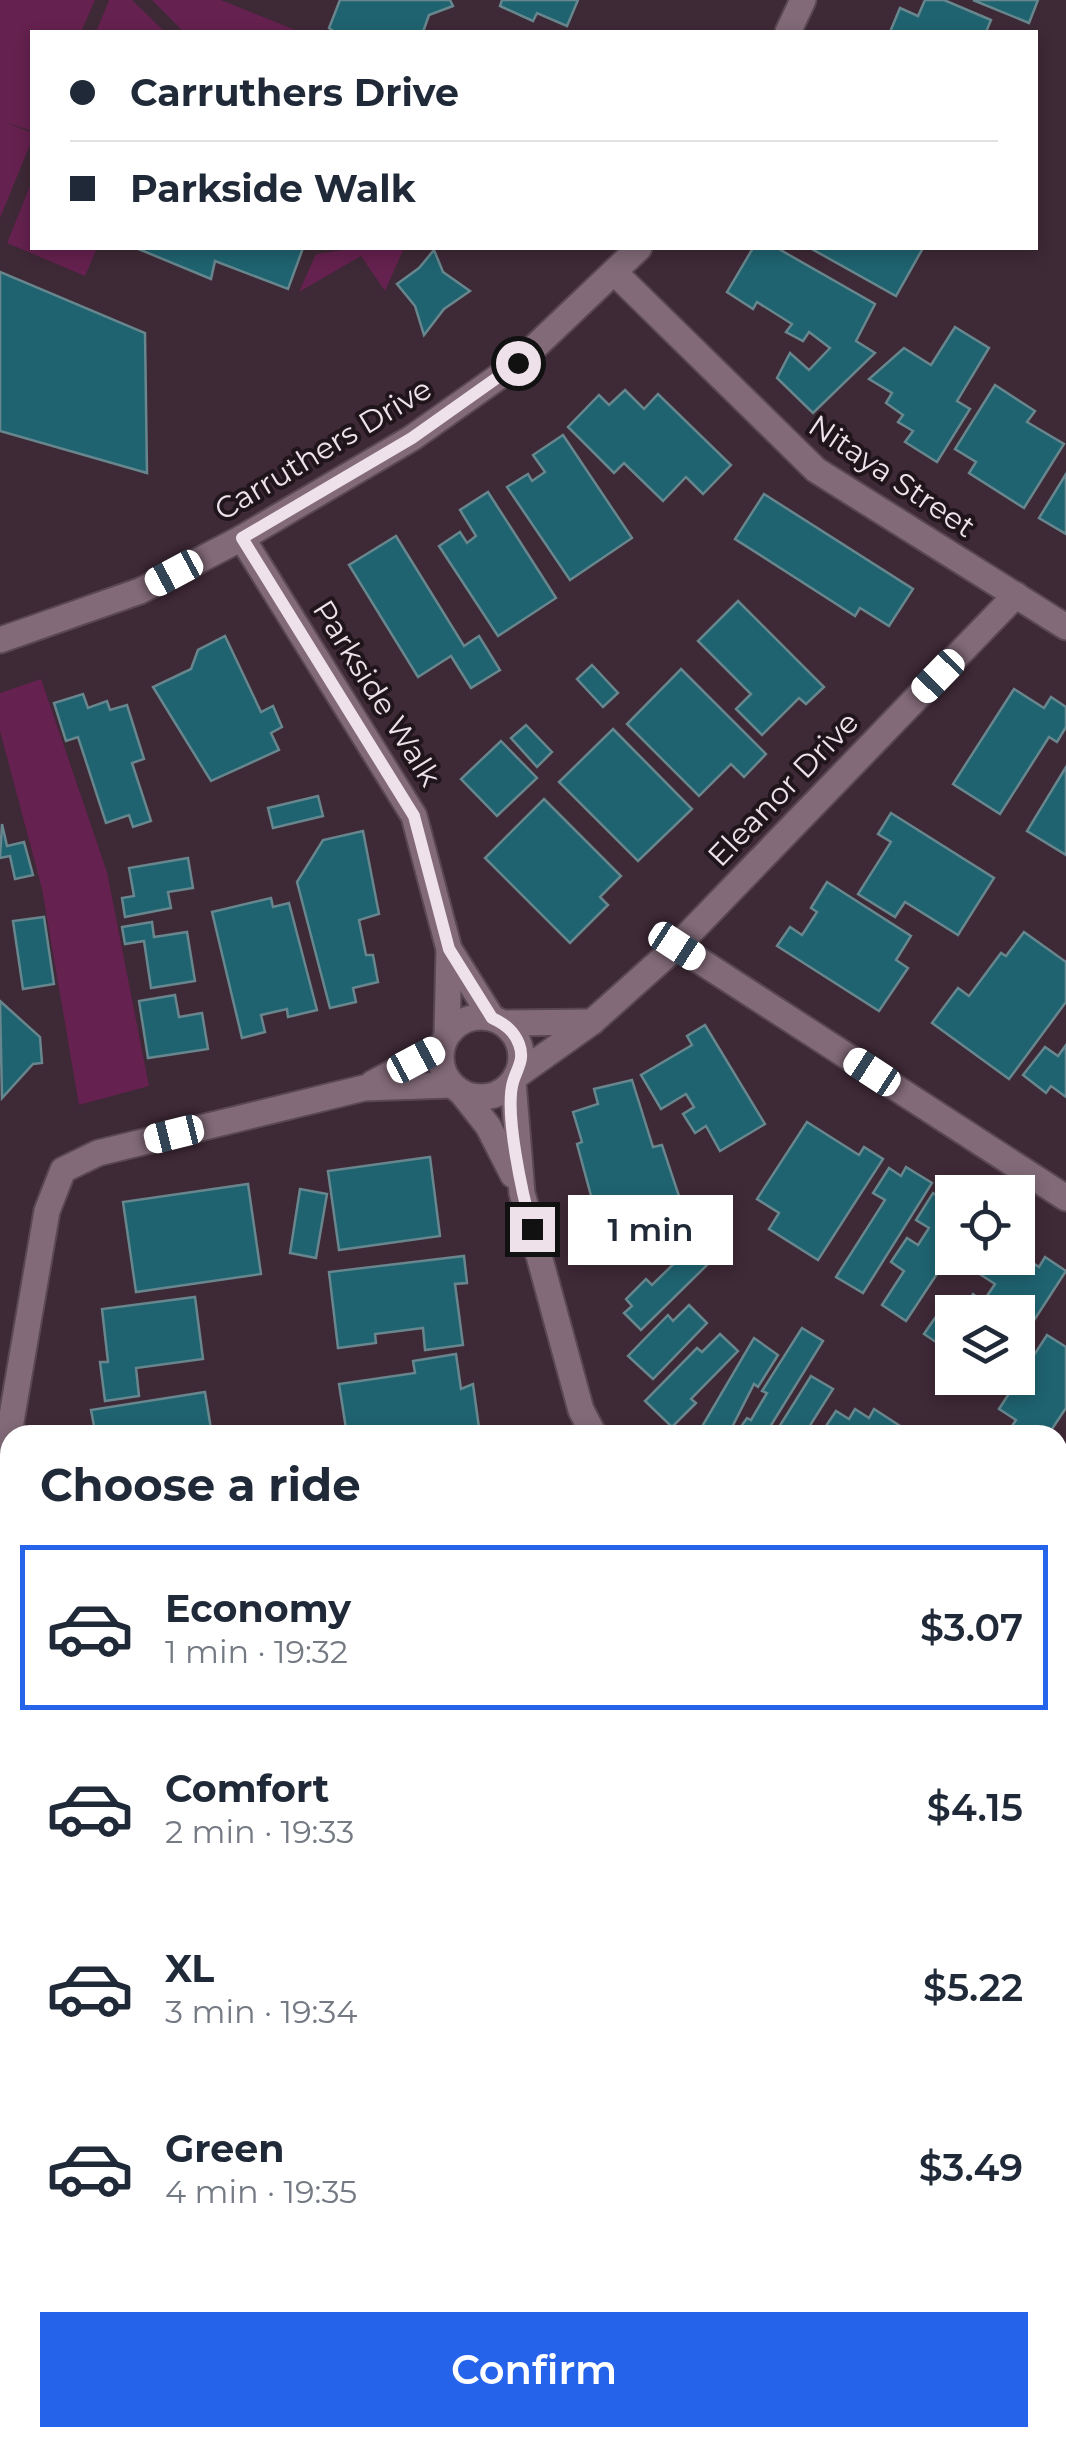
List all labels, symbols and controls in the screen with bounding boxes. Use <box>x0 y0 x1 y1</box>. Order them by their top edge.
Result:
text: Carruthers Drive <box>130 69 459 116</box>
text: Parkside Walk <box>130 165 416 212</box>
route start <box>496 341 541 386</box>
street label: Carruthers Drive <box>208 370 438 528</box>
street label: Nitaya Street <box>802 407 982 545</box>
car <box>140 546 208 600</box>
street label: Parkside Walk <box>305 593 449 793</box>
car <box>906 644 970 708</box>
street label: Eleanor Drive <box>700 704 866 874</box>
car <box>644 917 710 975</box>
car <box>382 1033 450 1087</box>
car <box>839 1043 905 1101</box>
car <box>141 1112 207 1156</box>
map controls <box>935 1175 1035 1395</box>
button: locate <box>935 1175 1035 1275</box>
callout: 1 min <box>567 1194 732 1264</box>
route end <box>510 1207 555 1252</box>
text: 1 min <box>608 1210 693 1249</box>
button: layers <box>935 1295 1035 1395</box>
text: Choose a ride <box>40 1457 361 1512</box>
icon: car <box>45 1583 135 1673</box>
text: Economy <box>165 1585 351 1632</box>
text: $3.07 <box>920 1604 1023 1651</box>
text: 1 min · 19:32 <box>165 1632 348 1671</box>
icon: car <box>45 1763 135 1853</box>
text: Comfort <box>165 1765 329 1812</box>
text: $4.15 <box>927 1784 1023 1831</box>
text: 2 min · 19:33 <box>165 1812 354 1851</box>
icon: car <box>45 1943 135 2033</box>
text: XL <box>165 1945 214 1992</box>
text: $5.22 <box>923 1964 1023 2011</box>
text: 3 min · 19:34 <box>165 1992 357 2031</box>
icon: car <box>45 2123 135 2213</box>
text: Green <box>165 2125 285 2172</box>
text: $3.49 <box>919 2144 1023 2191</box>
text: 4 min · 19:35 <box>165 2172 357 2211</box>
button: Confirm <box>40 2312 1028 2427</box>

